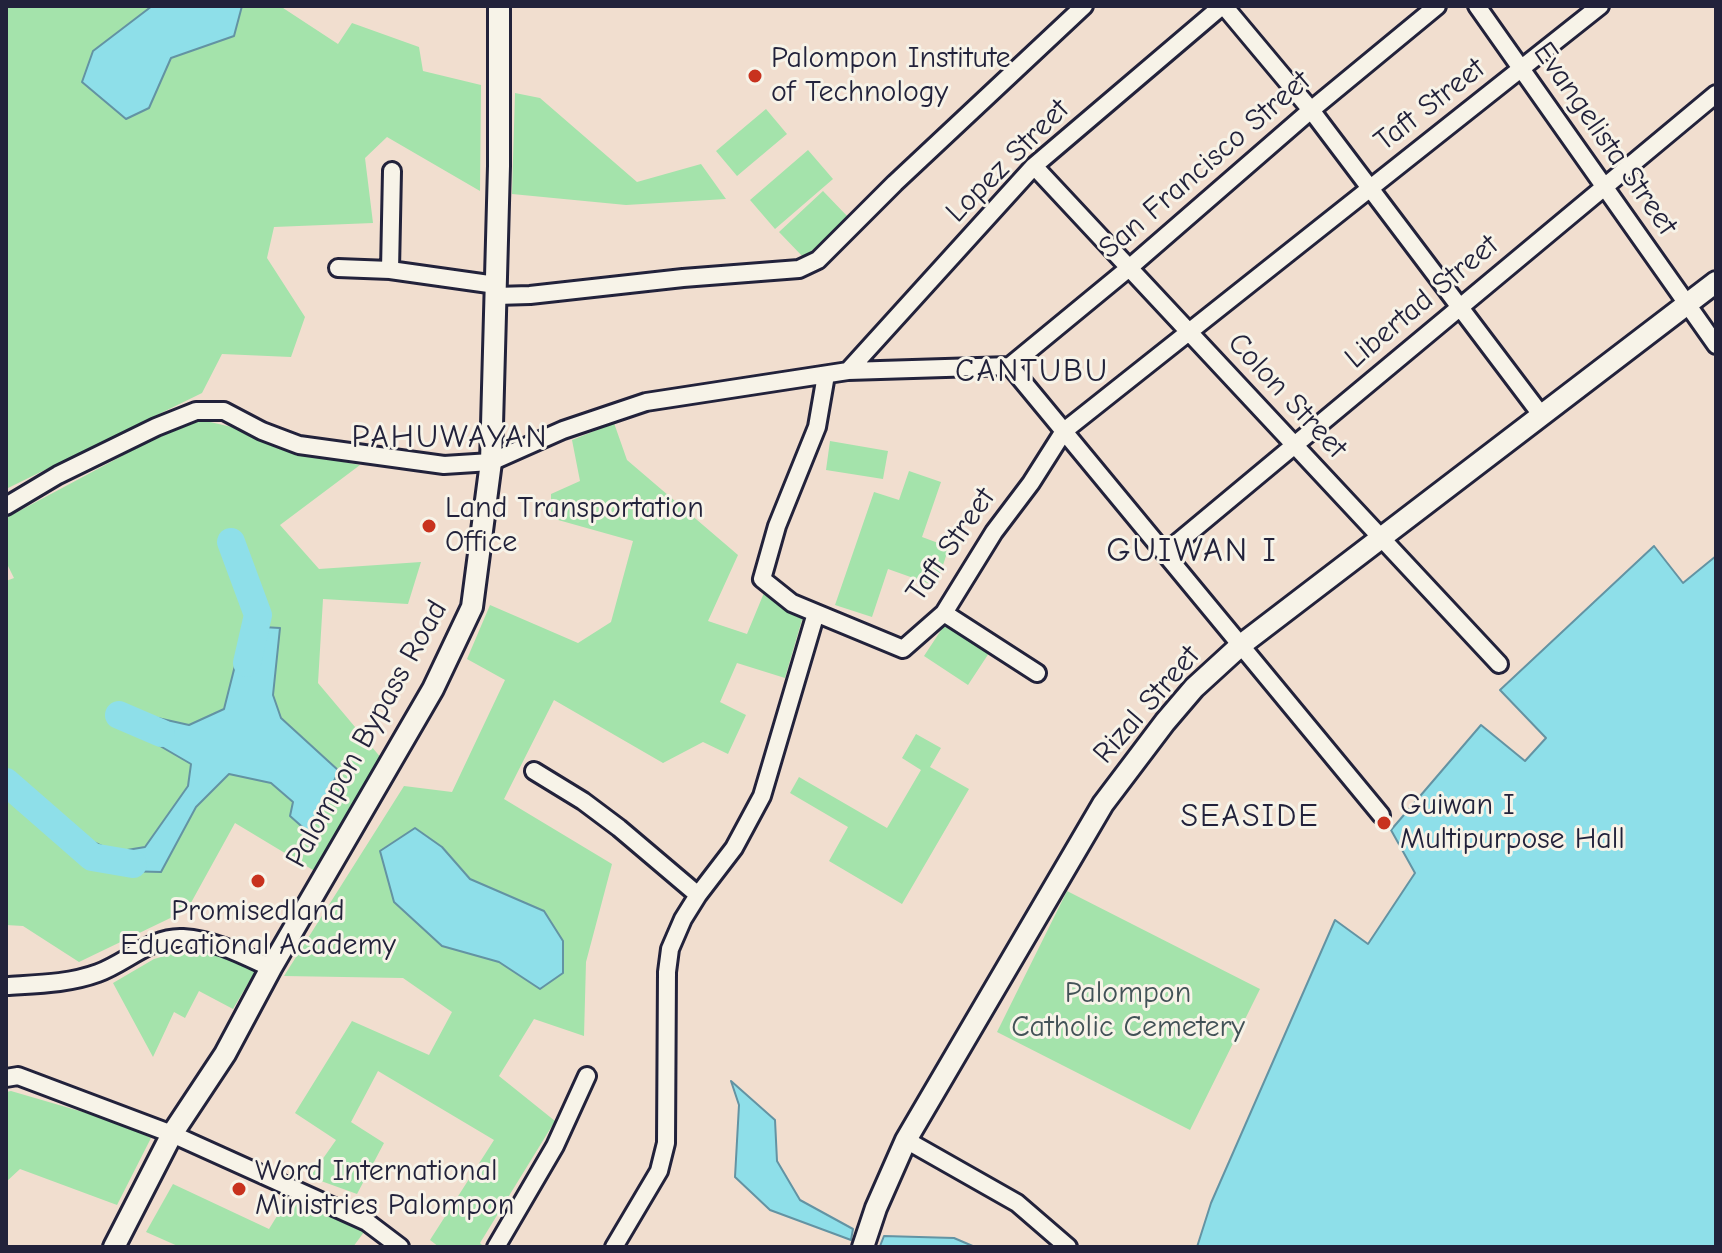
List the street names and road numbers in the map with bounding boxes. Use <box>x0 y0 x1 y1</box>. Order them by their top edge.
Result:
street label: Evangelista Street <box>1525 36 1685 242</box>
street label: Taft Street <box>1368 51 1492 159</box>
street label: San Francisco Street <box>1092 63 1318 267</box>
street label: Lopez Street <box>939 92 1077 230</box>
street label: Libertad Street <box>1338 227 1506 377</box>
street label: Colon Street <box>1220 326 1354 466</box>
street label: Taft Street <box>899 481 1003 609</box>
street label: Palompon Bypass Road <box>279 594 455 874</box>
street label: Rizal Street <box>1086 639 1208 771</box>

